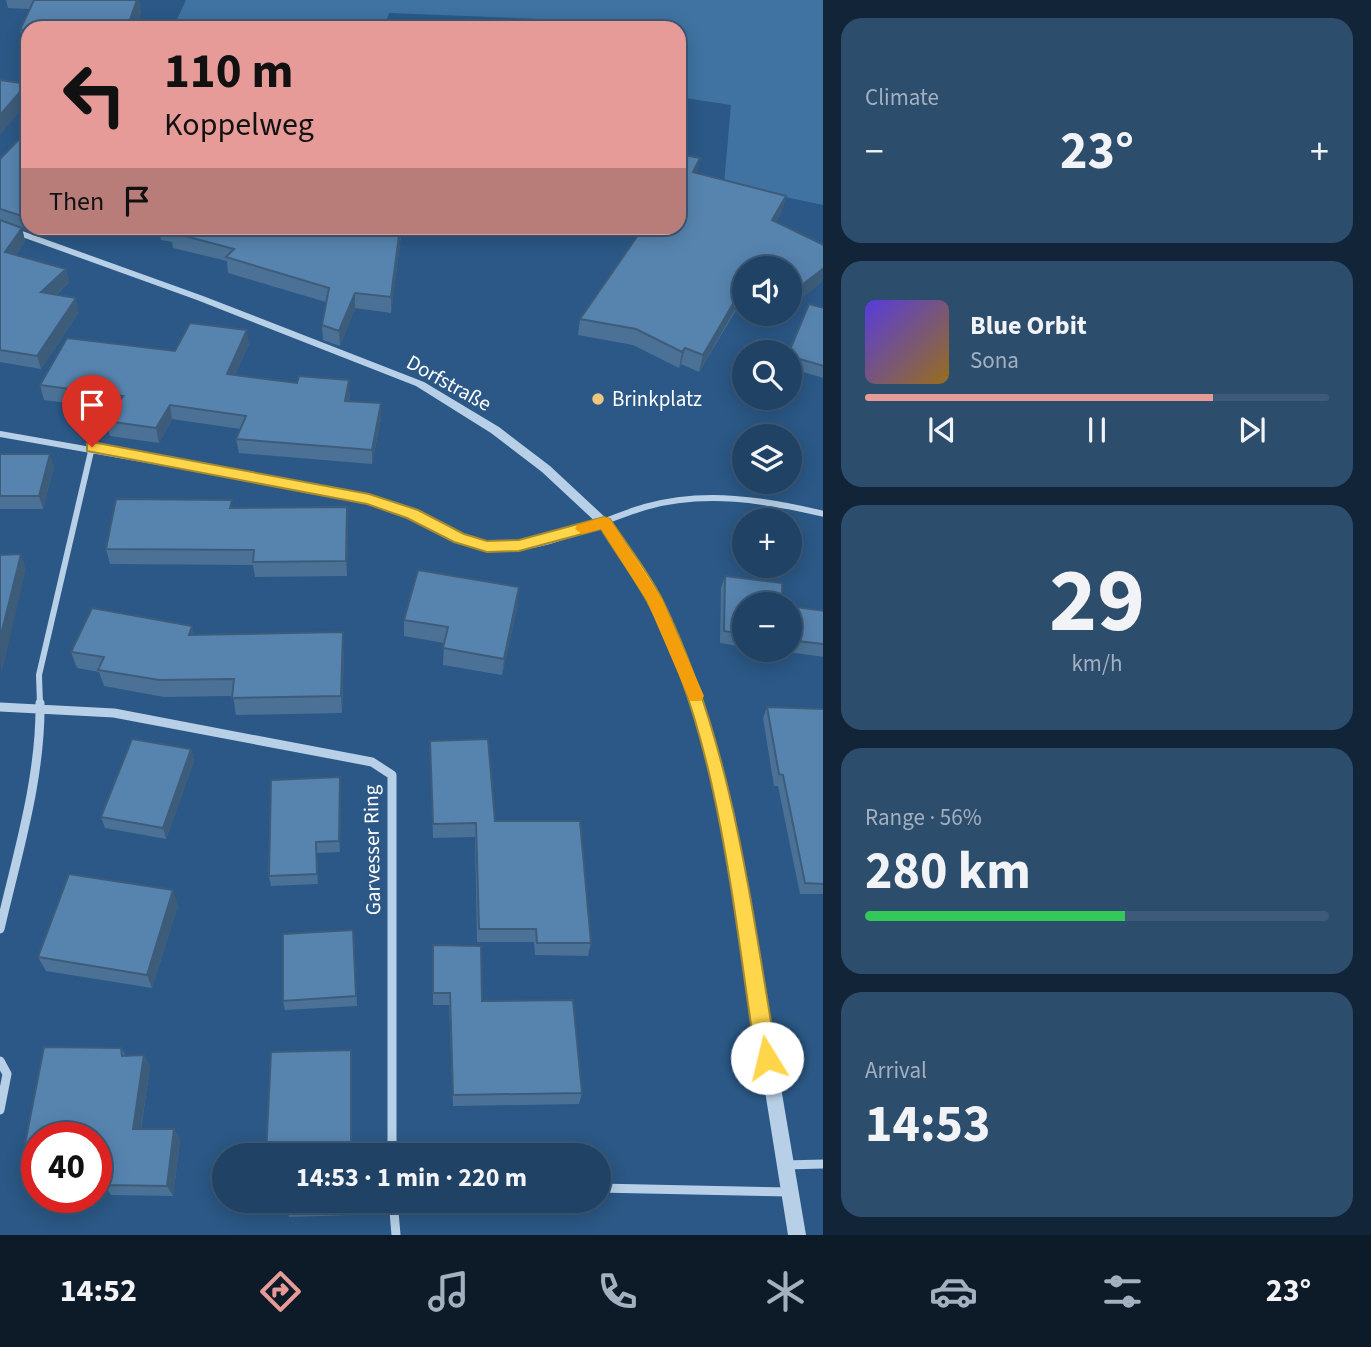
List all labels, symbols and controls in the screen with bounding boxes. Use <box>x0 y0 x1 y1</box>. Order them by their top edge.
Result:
text: 110 m <box>164 37 293 107</box>
icon: left <box>49 49 140 140</box>
text: Climate <box>865 81 939 114</box>
text: Koppelweg <box>164 102 314 148</box>
text: 23° <box>1060 115 1134 189</box>
text: − <box>865 125 884 179</box>
text: + <box>1310 125 1329 179</box>
icon: arrive <box>118 182 156 220</box>
text: Then <box>49 183 104 220</box>
map controls <box>732 256 802 662</box>
button: sound <box>732 256 802 326</box>
text: Blue Orbit <box>970 307 1087 344</box>
button: search <box>732 340 802 410</box>
text: Sona <box>970 344 1019 377</box>
street label: Dorfstraße <box>401 347 497 419</box>
pin <box>62 375 122 447</box>
place label: Brinkplatz <box>612 384 702 414</box>
icon: arrive <box>73 386 111 424</box>
marker: Brinkplatz <box>590 391 606 407</box>
icon: previous <box>923 411 961 449</box>
icon: pause <box>1078 411 1116 449</box>
icon: next <box>1233 411 1271 449</box>
button: layers <box>732 424 802 494</box>
button: + <box>732 508 802 578</box>
text: 29 <box>1049 537 1145 666</box>
button: − <box>732 592 802 662</box>
text: km/h <box>1071 647 1123 680</box>
street label: Garvesser Ring <box>356 784 388 915</box>
text: Range · 56% <box>865 801 982 834</box>
text: 280 km <box>865 835 1031 909</box>
position arrow <box>730 1021 804 1095</box>
text: Arrival <box>865 1054 927 1087</box>
text: 14:53 <box>865 1088 990 1162</box>
speed limit sign: 40 <box>21 1122 112 1213</box>
text: 14:53 · 1 min · 220 m <box>296 1159 527 1196</box>
icon: directions <box>256 1267 305 1316</box>
icon: music <box>424 1267 473 1316</box>
icon: phone <box>593 1267 642 1316</box>
icon: climate <box>761 1267 810 1316</box>
icon: car <box>929 1267 978 1316</box>
icon: filters <box>1098 1267 1147 1316</box>
text: 14:52 <box>60 1268 137 1314</box>
text: 23° <box>1266 1268 1311 1314</box>

